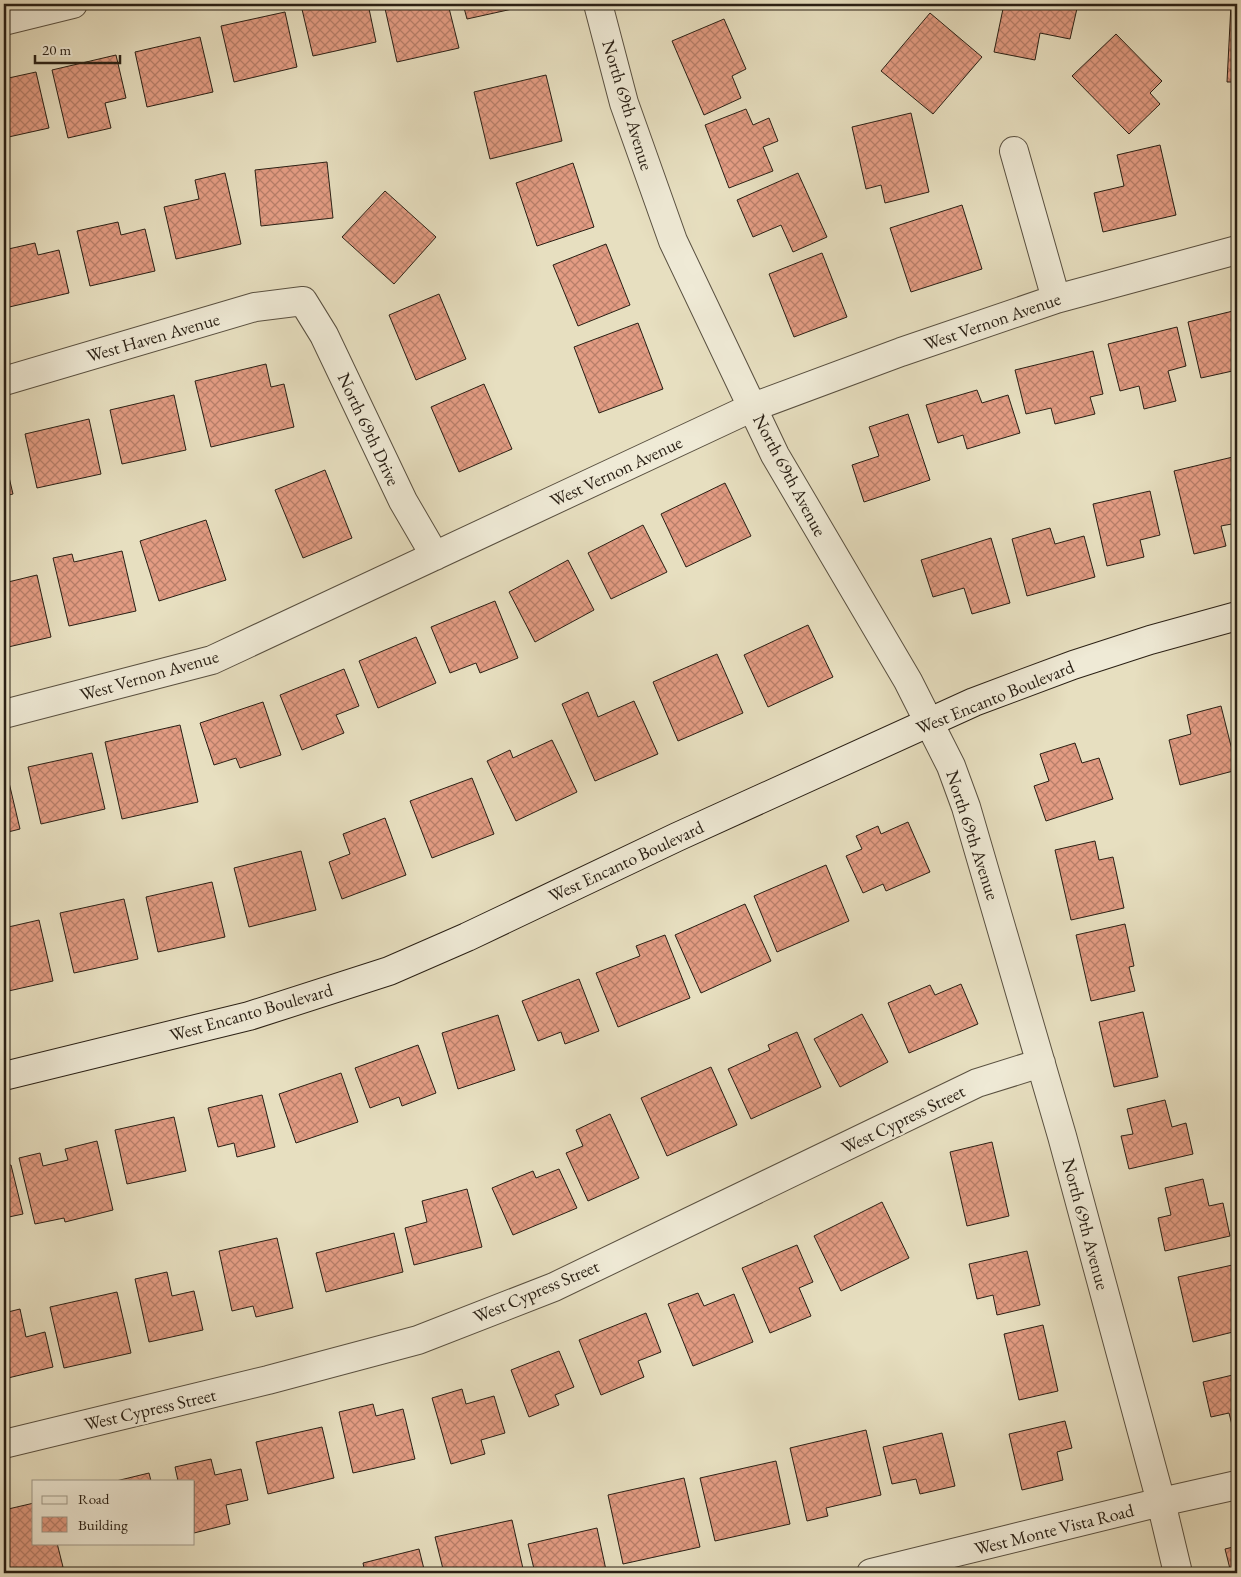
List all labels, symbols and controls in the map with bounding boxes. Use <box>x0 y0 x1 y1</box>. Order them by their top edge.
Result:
scale bar <box>35 32 120 64</box>
street label: North 69th Avenue <box>597 37 659 173</box>
text: 20 m <box>42 40 71 59</box>
street label: West Vernon Avenue <box>921 287 1063 355</box>
street label: West Haven Avenue <box>84 307 222 367</box>
street label: North 69th Drive <box>333 369 405 489</box>
street label: North 69th Avenue <box>748 410 832 540</box>
street label: West Vernon Avenue <box>546 430 686 512</box>
street label: West Vernon Avenue <box>77 644 221 706</box>
street label: West Encanto Boulevard <box>913 654 1078 739</box>
street label: North 69th Avenue <box>941 767 1005 903</box>
street label: West Encanto Boulevard <box>545 815 708 907</box>
street label: West Encanto Boulevard <box>167 977 336 1046</box>
street label: West Cypress Street <box>837 1079 969 1159</box>
street label: North 69th Avenue <box>1057 1156 1115 1292</box>
street label: West Cypress Street <box>470 1254 603 1328</box>
street label: West Cypress Street <box>82 1383 218 1435</box>
legend <box>32 1480 195 1544</box>
text: Road <box>78 1489 110 1508</box>
street label: West Monte Vista Road <box>972 1498 1137 1560</box>
text: Building <box>78 1515 128 1534</box>

